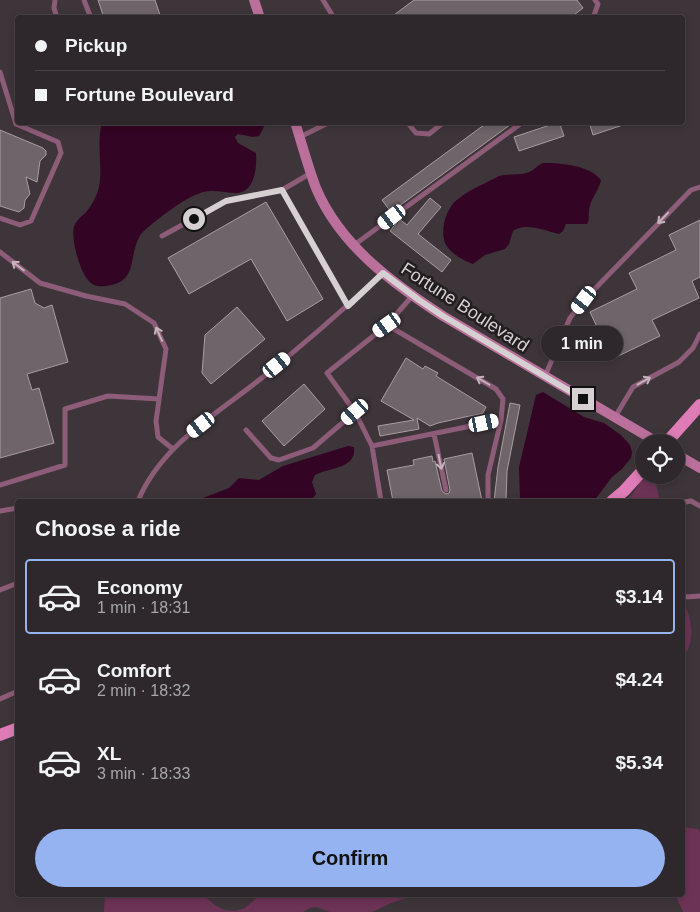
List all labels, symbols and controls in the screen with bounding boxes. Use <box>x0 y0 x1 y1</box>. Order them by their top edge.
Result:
text: Pickup <box>65 35 127 56</box>
text: Fortune Boulevard <box>65 84 234 105</box>
car <box>375 202 408 232</box>
route start <box>183 208 205 230</box>
one-way arrow <box>658 211 670 223</box>
street label: Fortune Boulevard <box>397 258 533 356</box>
one-way arrow <box>12 260 25 271</box>
car <box>568 284 599 316</box>
car <box>370 310 403 340</box>
callout: 1 min <box>542 326 624 362</box>
one-way arrow <box>154 327 164 342</box>
text: 1 min <box>561 335 603 352</box>
car <box>260 350 293 380</box>
one-way arrow <box>637 375 651 385</box>
one-way arrow <box>475 376 490 386</box>
route end <box>572 388 594 410</box>
car <box>338 396 371 428</box>
car <box>184 410 217 440</box>
car <box>467 413 500 433</box>
map controls <box>635 434 685 484</box>
button: locate <box>635 434 685 484</box>
one-way arrow <box>436 453 445 469</box>
text: Choose a ride <box>35 516 180 541</box>
icon: car <box>37 574 82 619</box>
text: Economy <box>97 577 183 598</box>
text: $3.14 <box>615 586 663 607</box>
text: 1 min · 18:31 <box>97 599 190 616</box>
icon: car <box>37 657 82 702</box>
text: Comfort <box>97 660 171 681</box>
text: $4.24 <box>615 669 663 690</box>
text: 2 min · 18:32 <box>97 682 190 699</box>
icon: car <box>37 740 82 785</box>
text: XL <box>97 743 121 764</box>
text: $5.34 <box>615 752 663 773</box>
text: 3 min · 18:33 <box>97 765 190 782</box>
button: Confirm <box>35 829 665 887</box>

